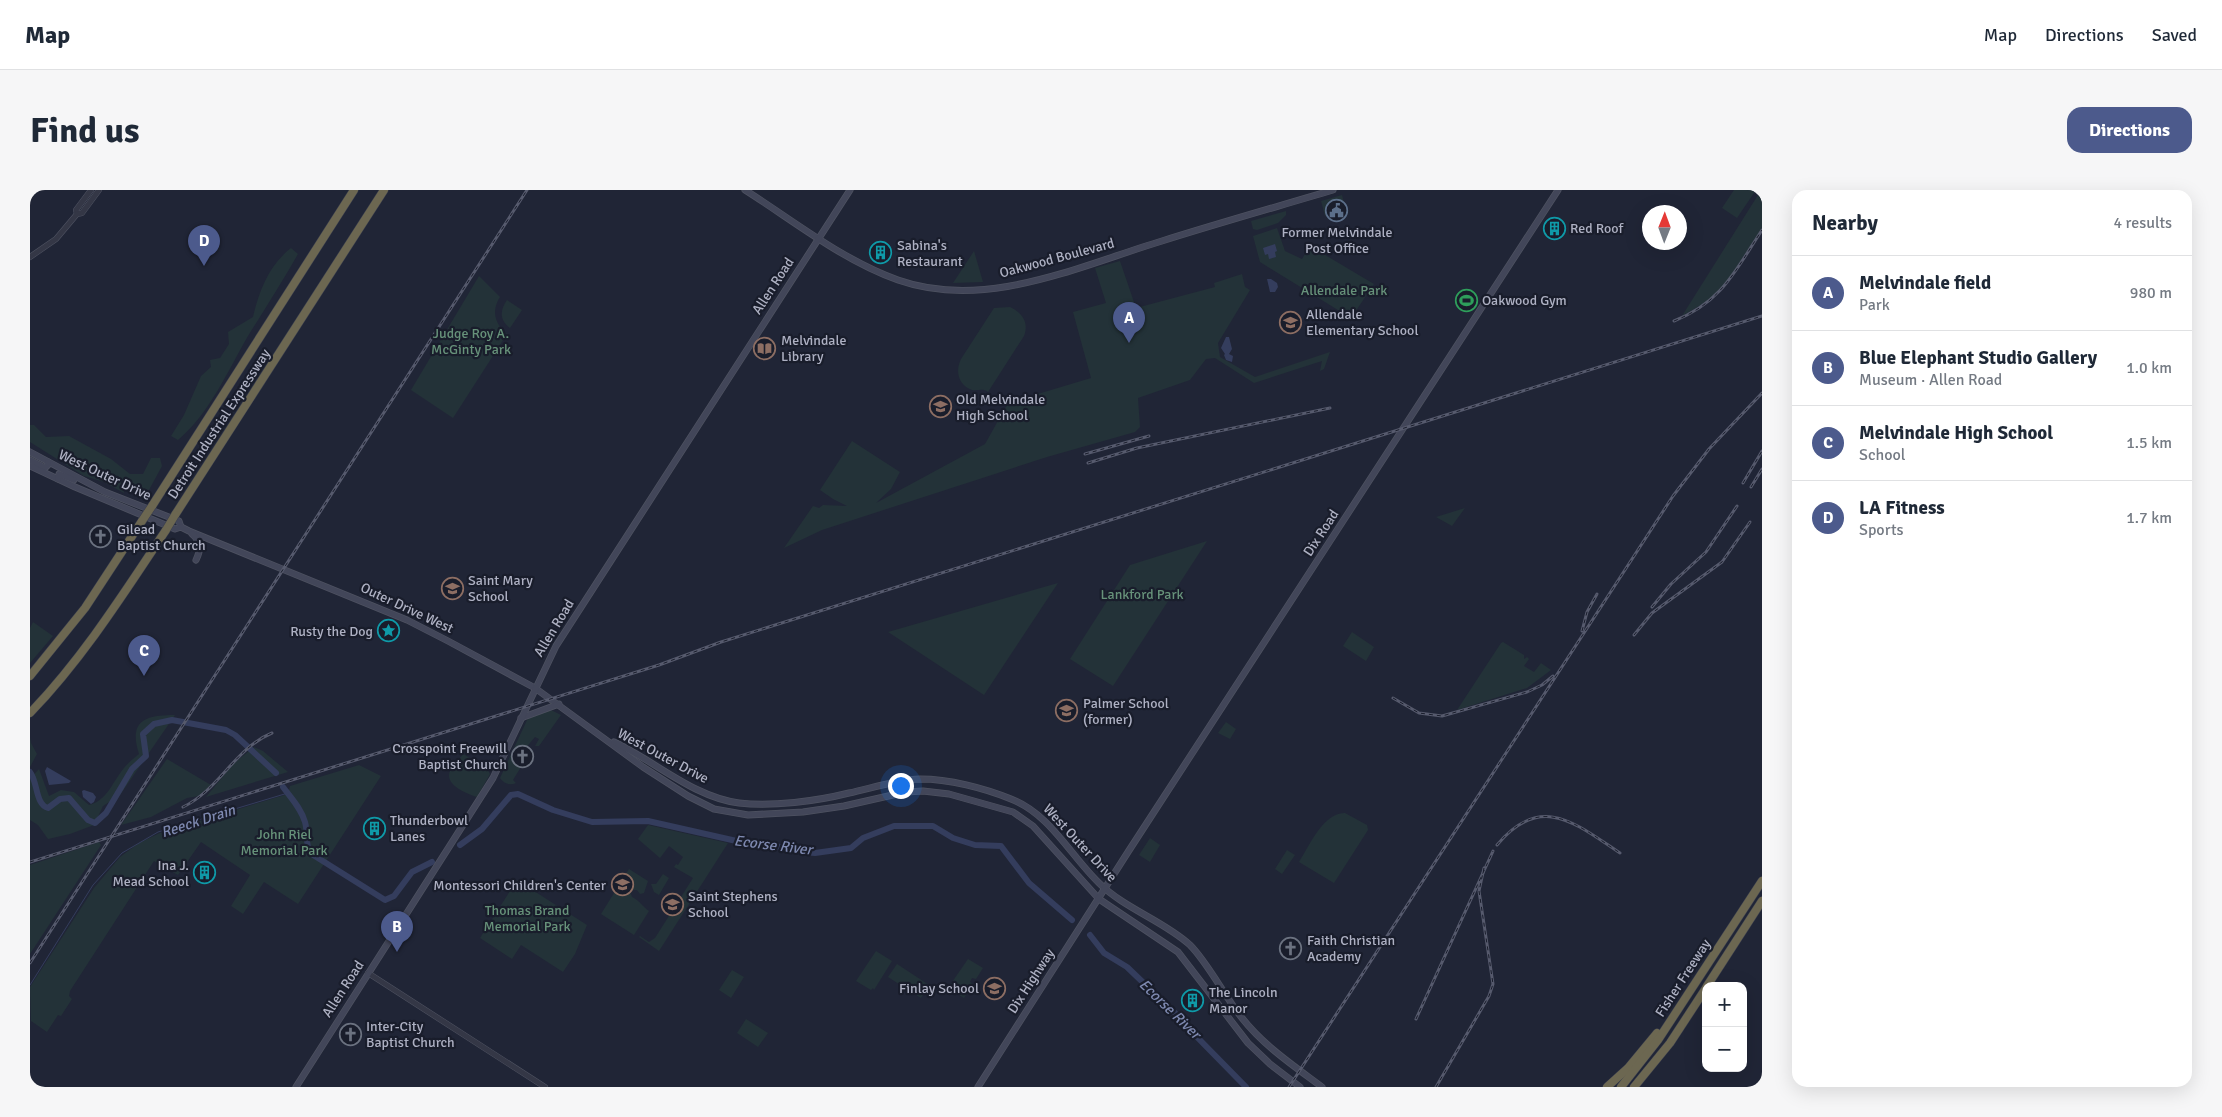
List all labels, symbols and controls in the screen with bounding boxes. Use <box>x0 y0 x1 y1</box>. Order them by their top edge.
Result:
text: Map <box>25 20 70 50</box>
text: Map <box>1984 24 2017 46</box>
text: Directions <box>2045 24 2124 46</box>
text: Saved <box>2152 24 2197 46</box>
button: Directions <box>2067 107 2192 153</box>
text: Find us <box>30 109 140 152</box>
public building icon: Former Melvindale Post Office <box>1325 198 1349 222</box>
north arrow <box>1642 205 1687 250</box>
text: Nearby <box>1812 210 1878 236</box>
text: 4 results <box>2113 213 2172 233</box>
building icon: Red Roof <box>1542 216 1566 240</box>
place label: Red Roof <box>1570 220 1624 237</box>
place label: Former Melvindale Post Office <box>1281 224 1393 257</box>
pin: D <box>188 225 220 266</box>
street label: Oakwood Boulevard <box>998 234 1116 282</box>
place label: Sabina's Restaurant <box>897 237 963 270</box>
building icon: Sabina's Restaurant <box>869 241 893 265</box>
street label: Allen Road <box>748 255 798 317</box>
text: Melvindale field <box>1859 271 1991 295</box>
park label: Allendale Park <box>1301 282 1387 299</box>
text: A <box>1823 283 1833 303</box>
text: 980 m <box>2130 283 2172 303</box>
sports icon: Oakwood Gym <box>1454 288 1478 312</box>
place label: Oakwood Gym <box>1482 292 1567 309</box>
text: Park <box>1859 295 1890 315</box>
pin: A <box>1113 302 1145 343</box>
place label: Allendale Elementary School <box>1306 306 1419 339</box>
school or university icon: Allendale Elementary School <box>1278 310 1302 334</box>
park label: Judge Roy A. McGinty Park <box>431 325 511 358</box>
place label: Melvindale Library <box>781 332 846 365</box>
library icon: Melvindale Library <box>753 336 777 360</box>
street label: Detroit Industrial Expressway <box>164 345 274 502</box>
text: Blue Elephant Studio Gallery <box>1859 346 2097 370</box>
text: B <box>1823 358 1833 378</box>
text: 1.0 km <box>2126 358 2172 378</box>
text: Museum · Allen Road <box>1859 370 2002 390</box>
place label: Old Melvindale High School <box>956 391 1045 424</box>
school or university icon: Old Melvindale High School <box>928 395 952 419</box>
text: Melvindale High School <box>1859 421 2053 445</box>
text: C <box>1823 433 1833 453</box>
text: 1.5 km <box>2126 433 2172 453</box>
text: School <box>1859 445 1905 465</box>
street label: West Outer Drive <box>56 446 154 504</box>
text: LA Fitness <box>1859 496 1945 520</box>
street label: Dix Road <box>1300 506 1342 560</box>
text: D <box>1823 508 1833 528</box>
text: 1.7 km <box>2126 508 2172 528</box>
text: Sports <box>1859 520 1904 540</box>
place label: Gilead Baptist Church <box>117 521 206 554</box>
church icon: Gilead Baptist Church <box>89 525 113 549</box>
place label: Saint Mary School <box>468 572 533 605</box>
school or university icon: Saint Mary School <box>440 576 464 600</box>
street label: Outer Drive West <box>358 579 456 637</box>
park label: Lankford Park <box>1100 586 1184 603</box>
street label: Allen Road <box>530 596 578 660</box>
place icon: Rusty the Dog <box>377 619 401 643</box>
place label: Rusty the Dog <box>290 623 373 640</box>
pin: C <box>128 635 160 676</box>
place label: Palmer School (former) <box>1083 695 1169 728</box>
school or university icon: Palmer School (former) <box>1055 699 1079 723</box>
street label: West Outer Drive <box>615 725 711 787</box>
place label: Crosspoint Freewill Baptist Church <box>392 740 507 773</box>
church icon: Crosspoint Freewill Baptist Church <box>511 744 535 768</box>
your location <box>888 773 914 799</box>
water label: Reeck Drain <box>159 800 238 841</box>
street label: West Outer Drive <box>1039 800 1121 886</box>
place label: Thunderbowl Lanes <box>390 812 468 845</box>
building icon: Thunderbowl Lanes <box>362 816 386 840</box>
park label: John Riel Memorial Park <box>240 826 328 859</box>
water label: Ecorse River <box>733 831 816 859</box>
place label: Ina J. Mead School <box>112 857 189 890</box>
building icon: Ina J. Mead School <box>193 861 217 885</box>
school or university icon: Montessori Children's Center <box>610 873 634 897</box>
place label: Montessori Children's Center <box>433 877 607 894</box>
place label: Saint Stephens School <box>688 888 778 921</box>
school or university icon: Saint Stephens School <box>660 892 684 916</box>
park label: Thomas Brand Memorial Park <box>483 902 571 935</box>
pin: B <box>381 911 413 952</box>
place label: Faith Christian Academy <box>1307 932 1395 965</box>
church icon: Faith Christian Academy <box>1279 936 1303 960</box>
street label: Fisher Freeway <box>1652 936 1715 1020</box>
street label: Dix Highway <box>1004 945 1058 1017</box>
street label: Allen Road <box>318 958 368 1020</box>
water label: Ecorse River <box>1135 975 1206 1044</box>
school or university icon: Finlay School <box>983 976 1007 1000</box>
place label: Finlay School <box>899 980 979 997</box>
map controls <box>1702 982 1747 1072</box>
button: + <box>1702 982 1747 1027</box>
place label: The Lincoln Manor <box>1209 984 1278 1017</box>
building icon: The Lincoln Manor <box>1181 988 1205 1012</box>
place label: Inter-City Baptist Church <box>366 1018 455 1051</box>
church icon: Inter-City Baptist Church <box>338 1022 362 1046</box>
button: − <box>1702 1027 1747 1072</box>

